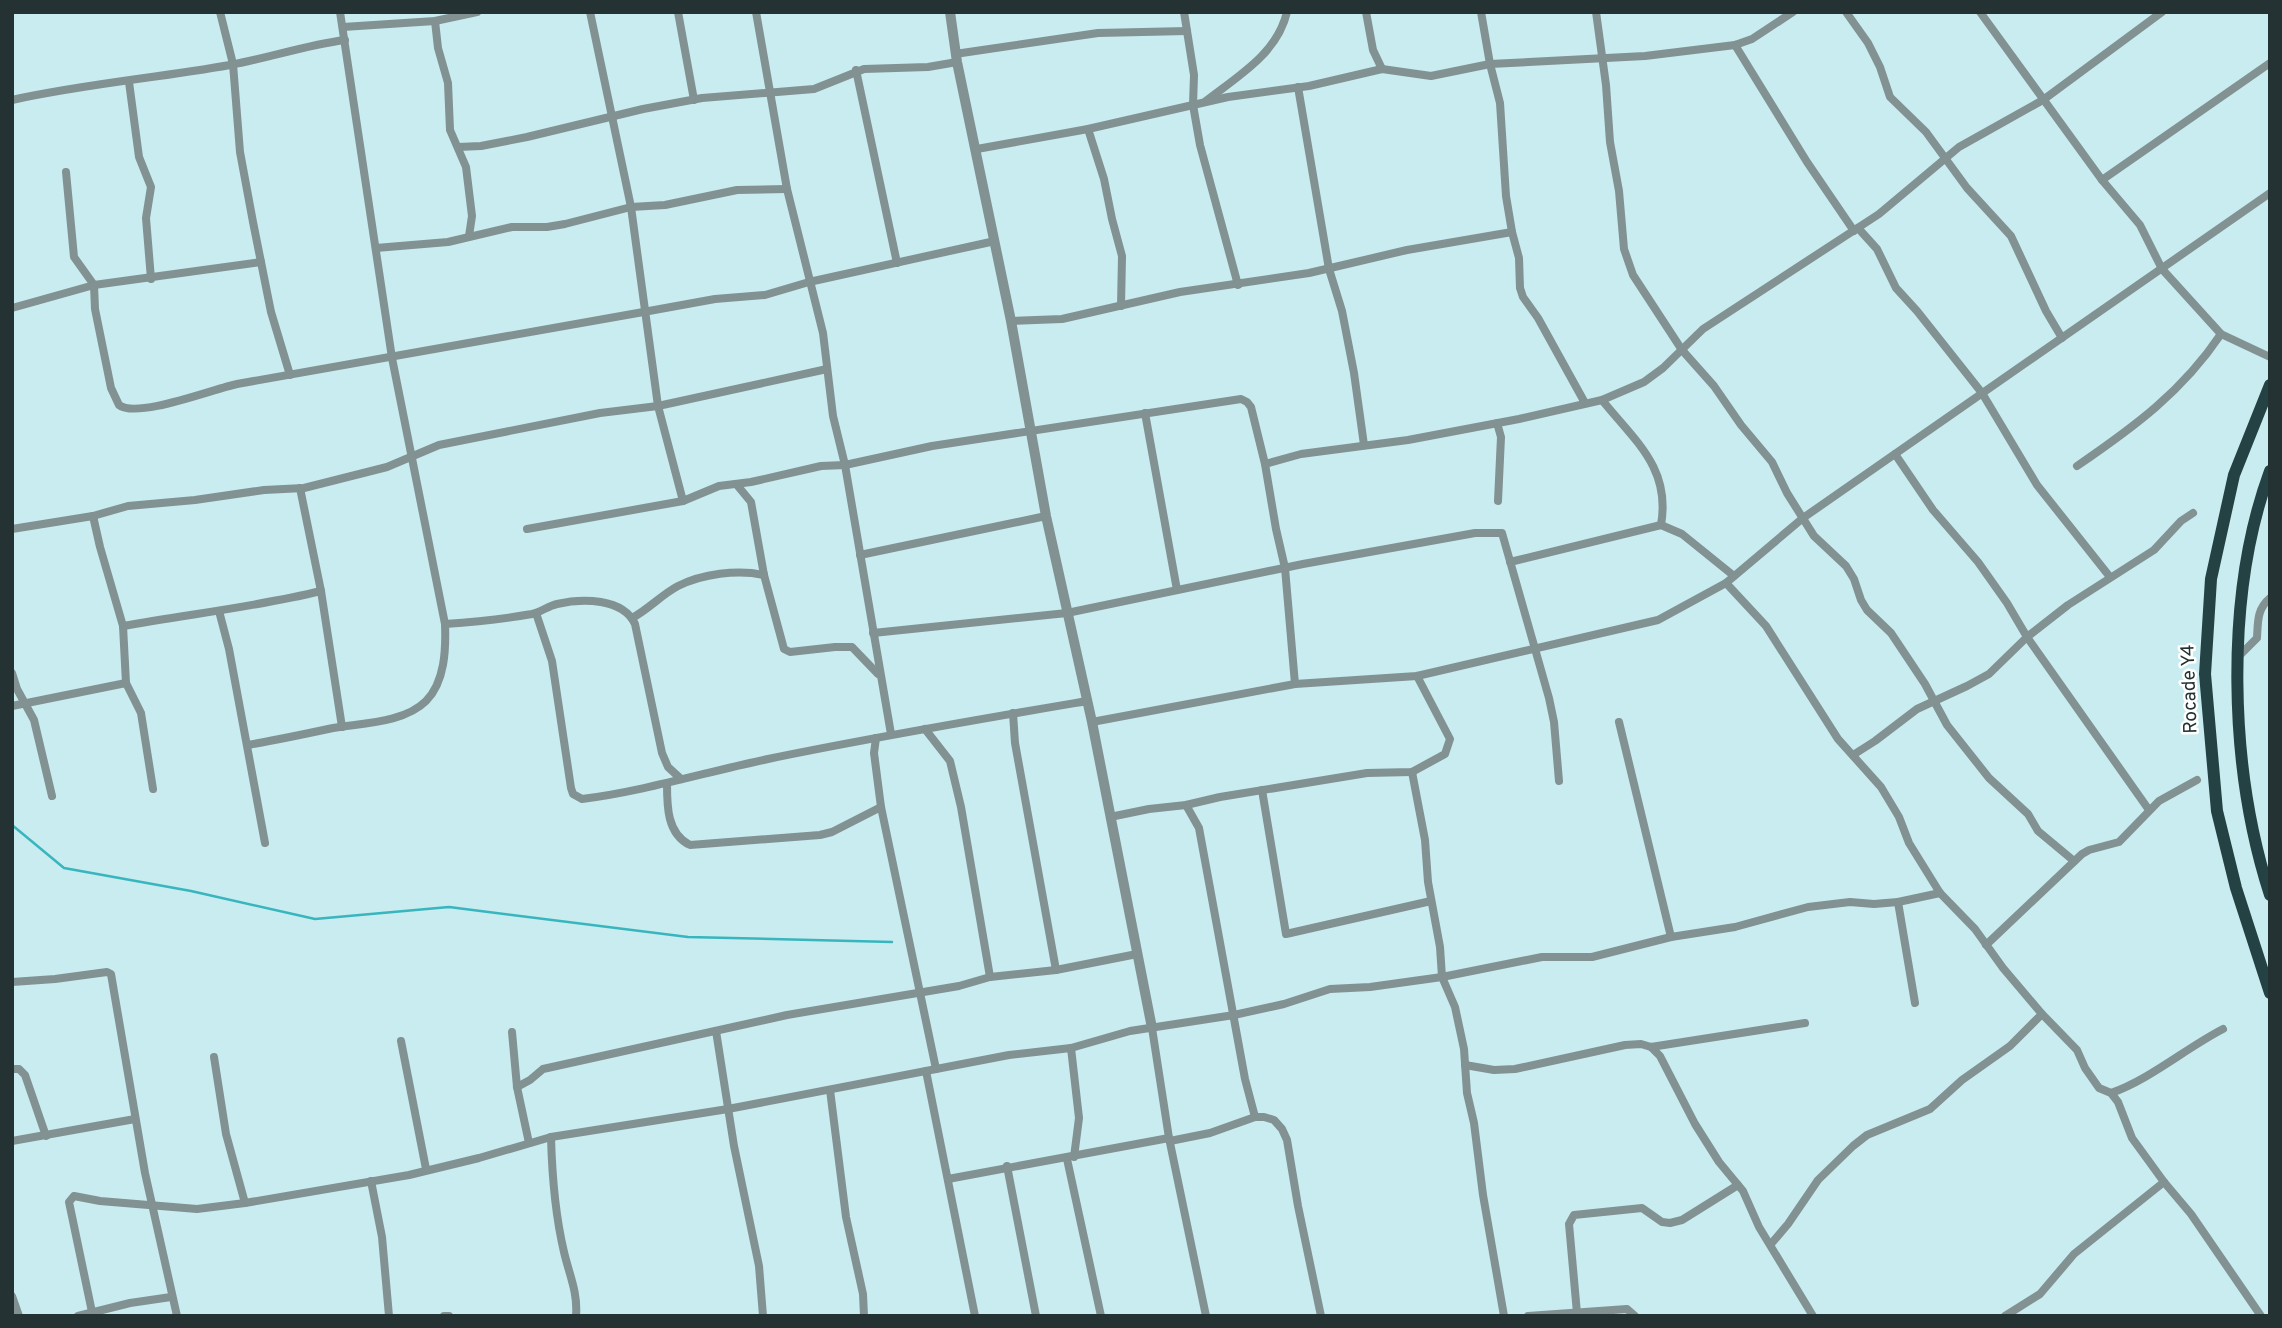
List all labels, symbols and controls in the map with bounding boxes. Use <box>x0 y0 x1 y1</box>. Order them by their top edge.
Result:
street label: Rocade Y4 <box>2176 644 2204 734</box>

